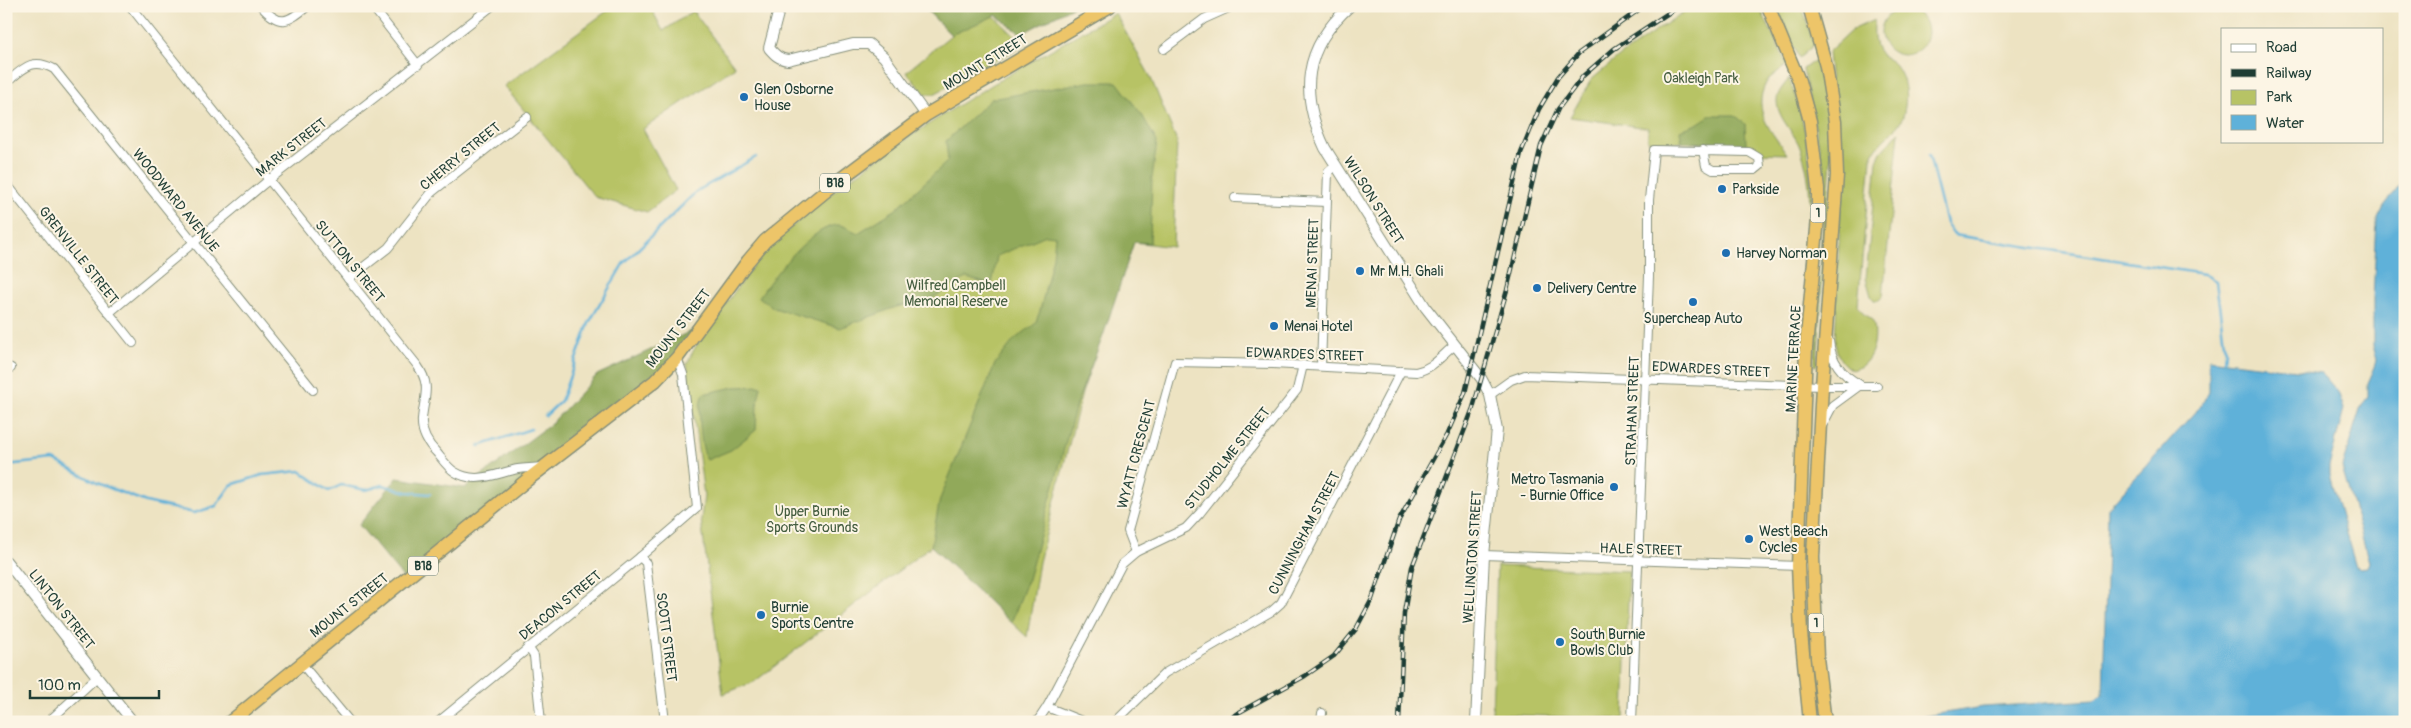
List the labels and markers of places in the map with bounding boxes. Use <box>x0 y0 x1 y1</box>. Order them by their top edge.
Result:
place label: Glen Osborne House <box>754 81 834 114</box>
marker: Glen Osborne House <box>738 91 750 103</box>
place label: Parkside <box>1732 181 1779 198</box>
marker: Parkside <box>1716 183 1728 195</box>
place label: Harvey Norman <box>1736 245 1827 262</box>
marker: Harvey Norman <box>1720 247 1732 259</box>
place label: Mr M.H. Ghali <box>1370 263 1444 280</box>
marker: Mr M.H. Ghali <box>1354 265 1366 277</box>
place label: Delivery Centre <box>1547 280 1637 297</box>
marker: Delivery Centre <box>1531 282 1543 294</box>
marker: Supercheap Auto <box>1687 296 1699 308</box>
place label: Supercheap Auto <box>1643 310 1743 327</box>
place label: Menai Hotel <box>1284 318 1353 335</box>
marker: Menai Hotel <box>1268 320 1280 332</box>
place label: Metro Tasmania - Burnie Office <box>1511 471 1604 504</box>
marker: Metro Tasmania - Burnie Office <box>1608 481 1620 493</box>
place label: West Beach Cycles <box>1759 523 1828 556</box>
marker: West Beach Cycles <box>1743 533 1755 545</box>
place label: Burnie Sports Centre <box>771 599 854 632</box>
marker: Burnie Sports Centre <box>755 609 767 621</box>
place label: South Burnie Bowls Club <box>1570 626 1645 659</box>
marker: South Burnie Bowls Club <box>1554 636 1566 648</box>

